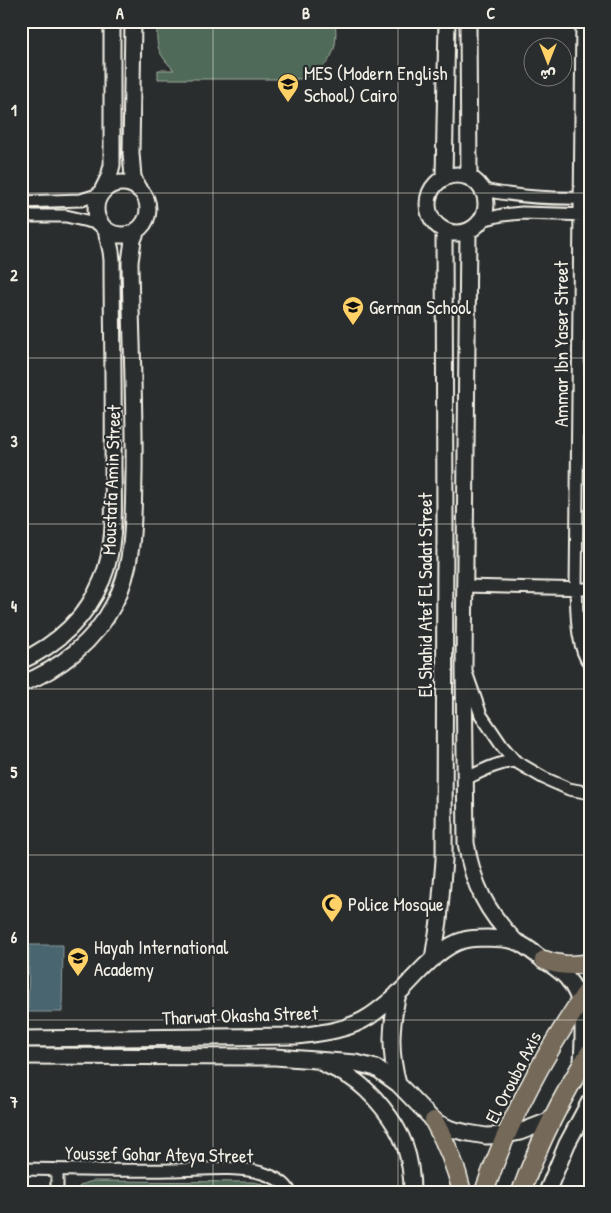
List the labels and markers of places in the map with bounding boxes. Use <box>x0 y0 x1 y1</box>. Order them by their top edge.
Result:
place label: MES (Modern English School) Cairo <box>304 60 447 108</box>
school or university icon: MES (Modern English School) Cairo <box>276 72 300 103</box>
place label: German School <box>369 294 472 320</box>
school or university icon: German School <box>341 295 365 326</box>
place label: Police Mosque <box>348 891 444 917</box>
mosque icon: Police Mosque <box>320 892 344 923</box>
place label: Hayah International Academy <box>94 934 229 982</box>
school or university icon: Hayah International Academy <box>66 946 90 977</box>

